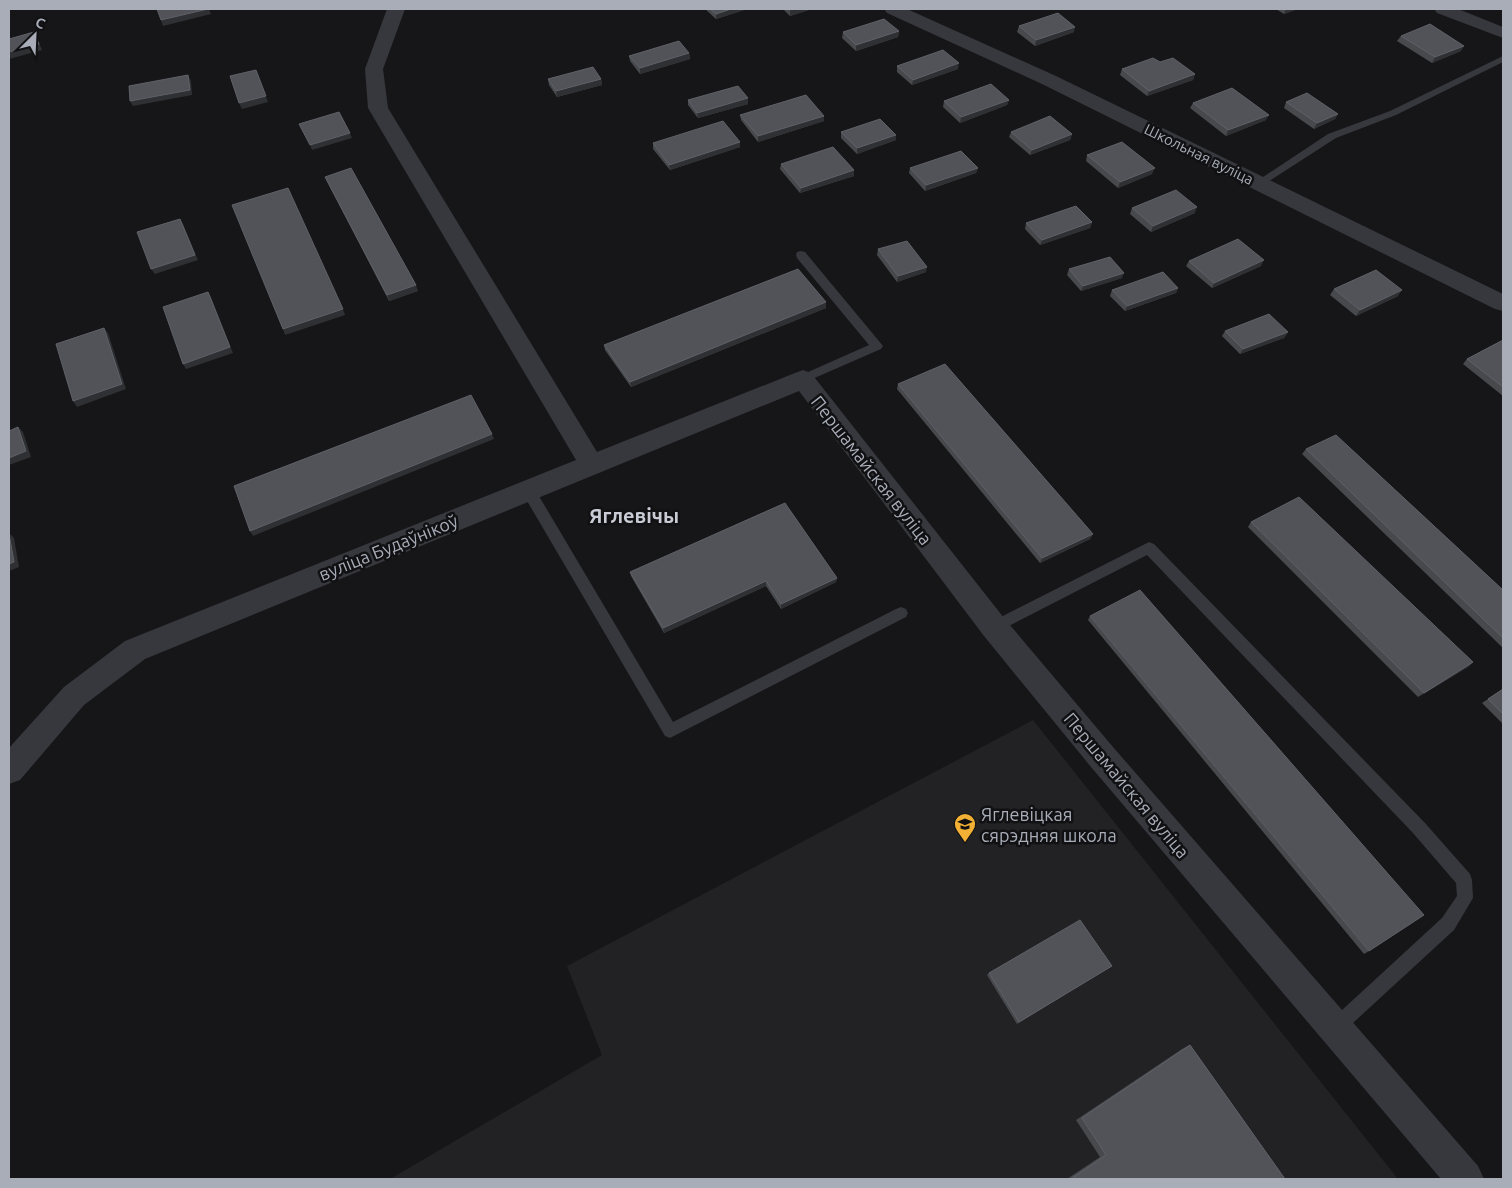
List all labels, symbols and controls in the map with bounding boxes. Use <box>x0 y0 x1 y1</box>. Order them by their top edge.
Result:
north arrow <box>10 10 60 60</box>
text: С <box>33 14 48 32</box>
street label: Школьная вуліца <box>1142 120 1256 188</box>
street label: Першамайская вуліца <box>808 392 936 548</box>
district label: Яглевічы <box>589 504 679 527</box>
street label: вуліца Будаўнікоў <box>316 510 461 584</box>
street label: Першамайская вуліца <box>1060 708 1194 862</box>
place label: Яглевіцкая сярэдняя школа <box>981 804 1117 845</box>
school or university icon: Яглевіцкая сярэдняя школа <box>953 812 977 843</box>

